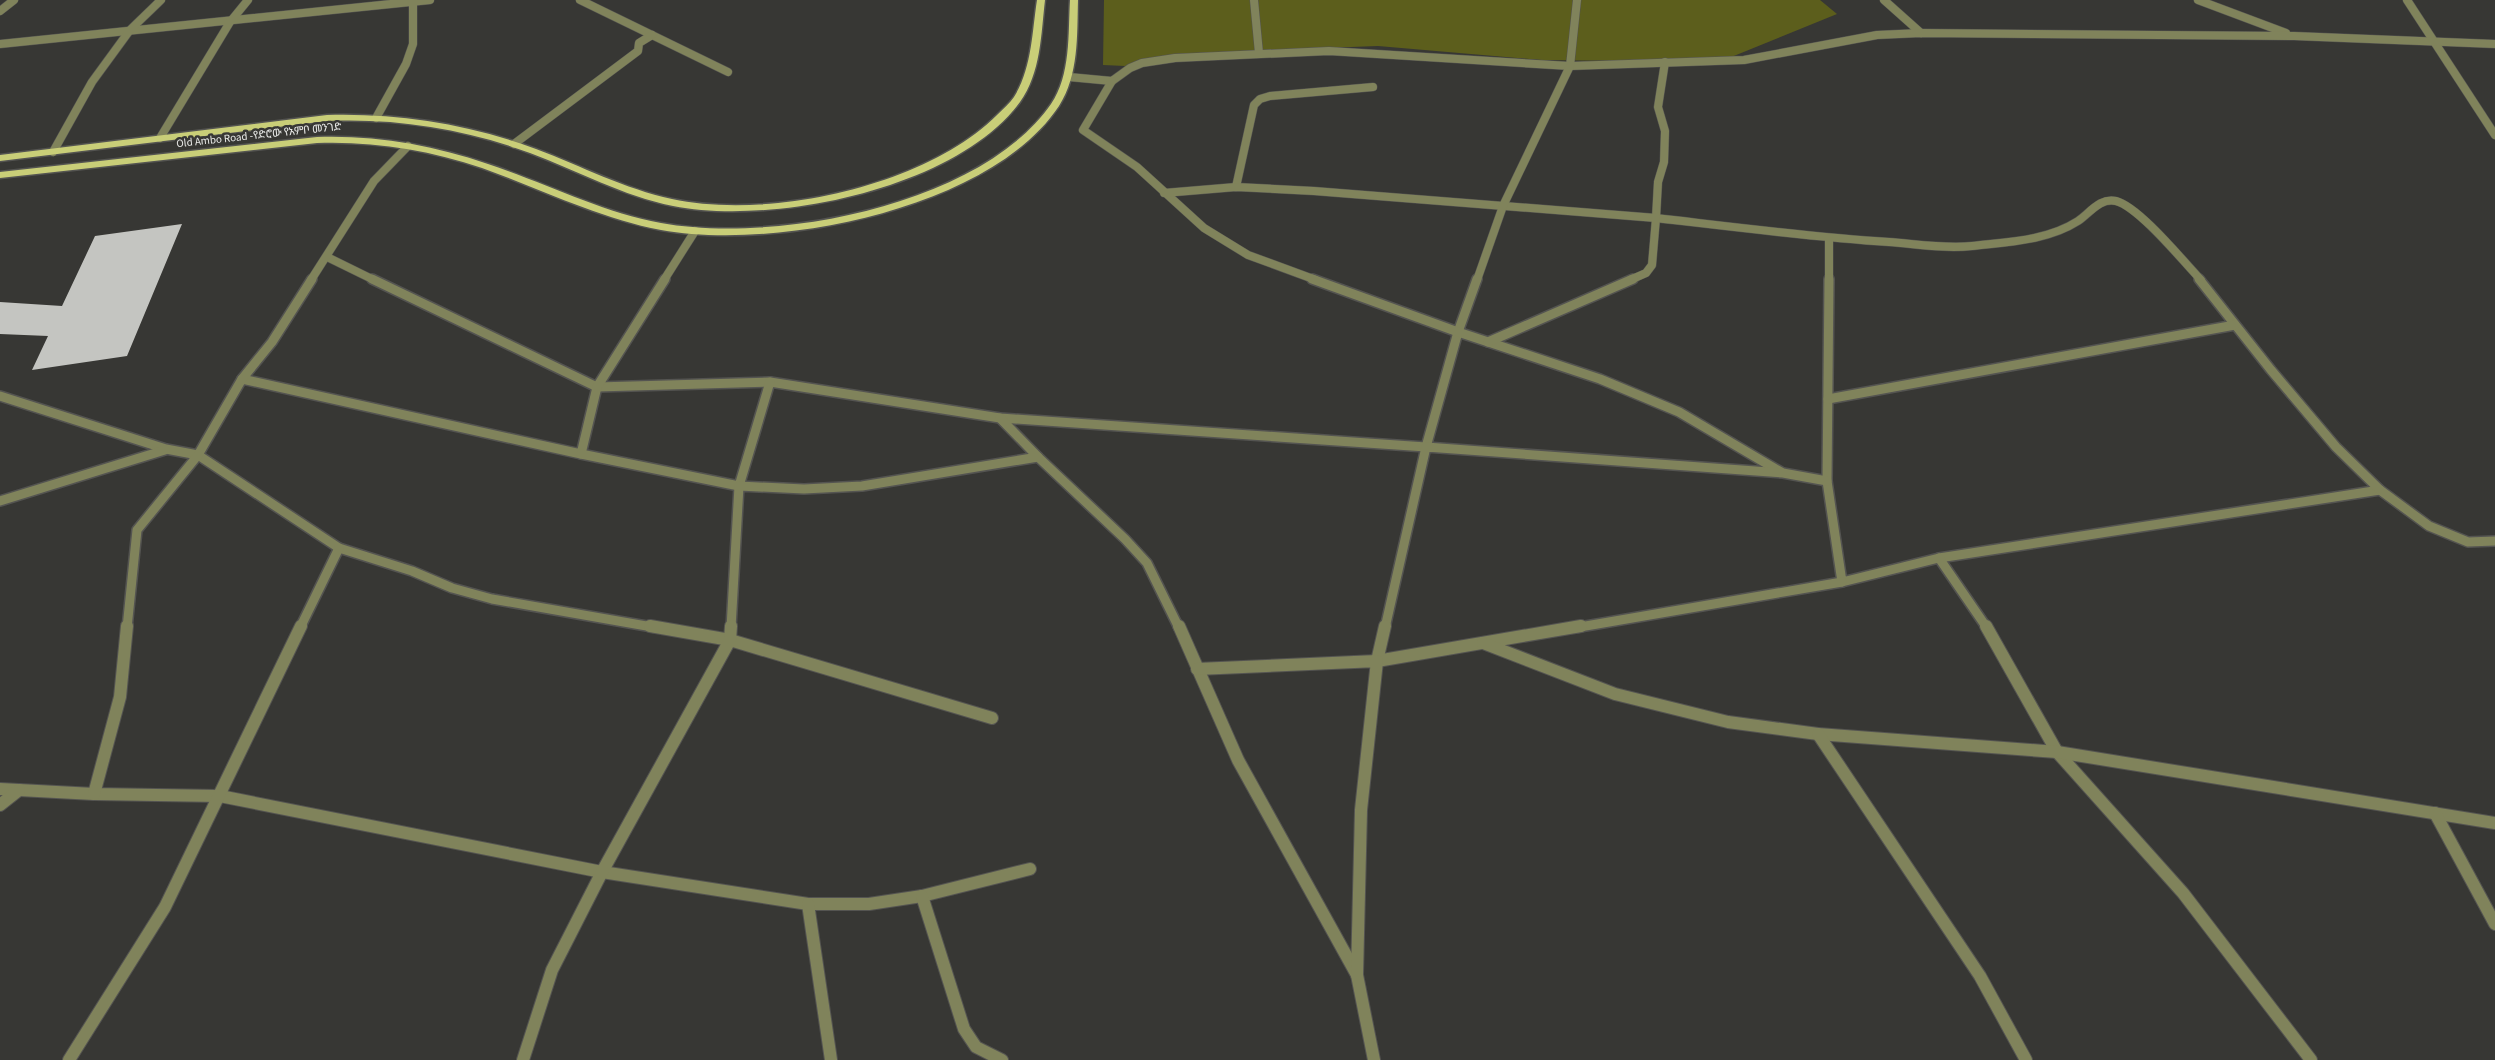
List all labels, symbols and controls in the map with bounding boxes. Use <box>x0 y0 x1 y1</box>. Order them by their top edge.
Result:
street label: Old Ambo Road -የድሮው የአምቦ መንገድ <box>176 119 342 151</box>

